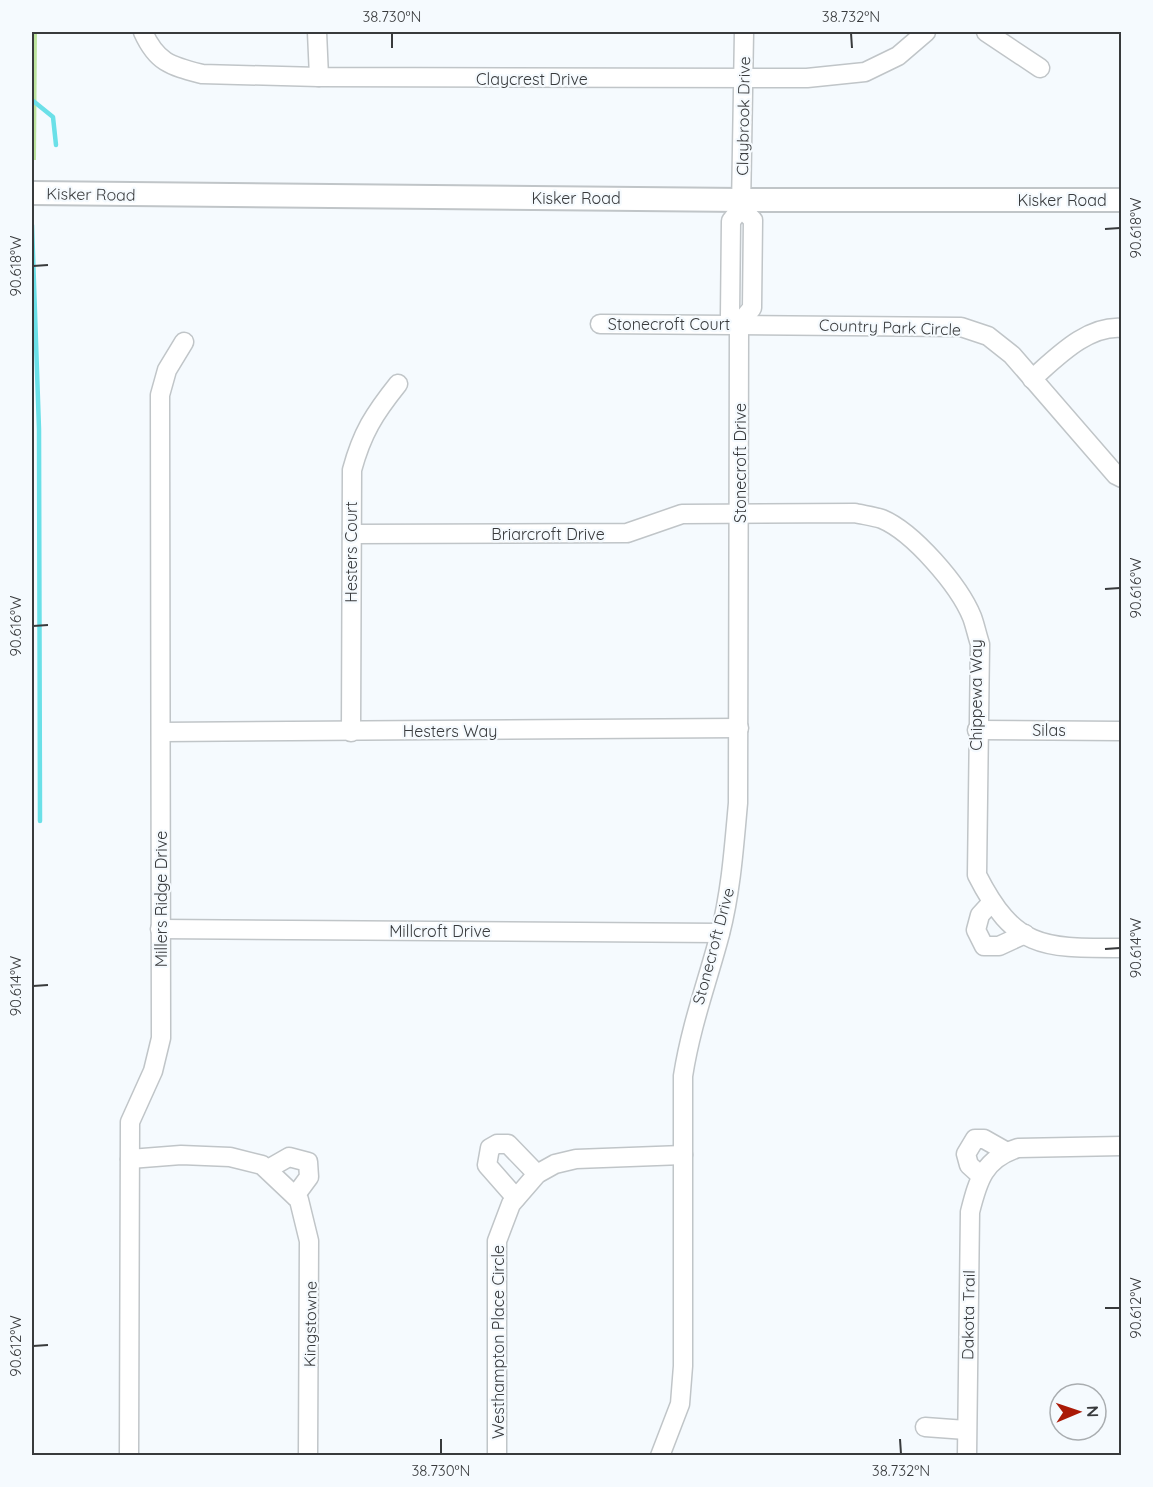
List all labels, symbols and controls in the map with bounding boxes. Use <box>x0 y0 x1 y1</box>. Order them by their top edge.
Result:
text: 38.730°N <box>362 7 422 26</box>
text: 38.732°N <box>822 7 880 26</box>
street label: Claybrook Drive <box>732 56 754 176</box>
street label: Claycrest Drive <box>476 69 588 89</box>
street label: Kisker Road <box>46 183 136 205</box>
street label: Kisker Road <box>531 188 621 208</box>
street label: Kisker Road <box>1017 190 1107 210</box>
text: 90.618°W <box>1126 197 1145 259</box>
text: 90.618°W <box>6 235 25 297</box>
street label: Stonecroft Court <box>608 314 730 334</box>
street label: Country Park Circle <box>819 315 961 339</box>
street label: Stonecroft Drive <box>730 403 750 523</box>
street label: Hesters Court <box>341 501 361 603</box>
street label: Briarcroft Drive <box>491 524 605 544</box>
text: 90.616°W <box>1126 557 1145 619</box>
text: 90.616°W <box>6 595 25 657</box>
street label: Chippewa Way <box>966 639 986 751</box>
street label: Silas <box>1032 720 1066 740</box>
street label: Hesters Way <box>403 721 497 741</box>
street label: Millers Ridge Drive <box>151 831 171 967</box>
street label: Stonecroft Drive <box>688 885 738 1007</box>
text: 90.614°W <box>1126 917 1145 978</box>
street label: Millcroft Drive <box>389 921 491 941</box>
text: 90.614°W <box>6 955 25 1016</box>
street label: Westhampton Place Circle <box>488 1245 508 1439</box>
street label: Dakota Trail <box>957 1270 979 1360</box>
text: 90.612°W <box>1126 1277 1145 1339</box>
street label: Kingstowne <box>299 1281 321 1367</box>
text: 90.612°W <box>6 1315 25 1377</box>
north arrow <box>1048 1382 1108 1442</box>
text: N <box>1083 1405 1103 1418</box>
text: 38.730°N <box>411 1461 471 1480</box>
text: 38.732°N <box>872 1461 930 1480</box>

